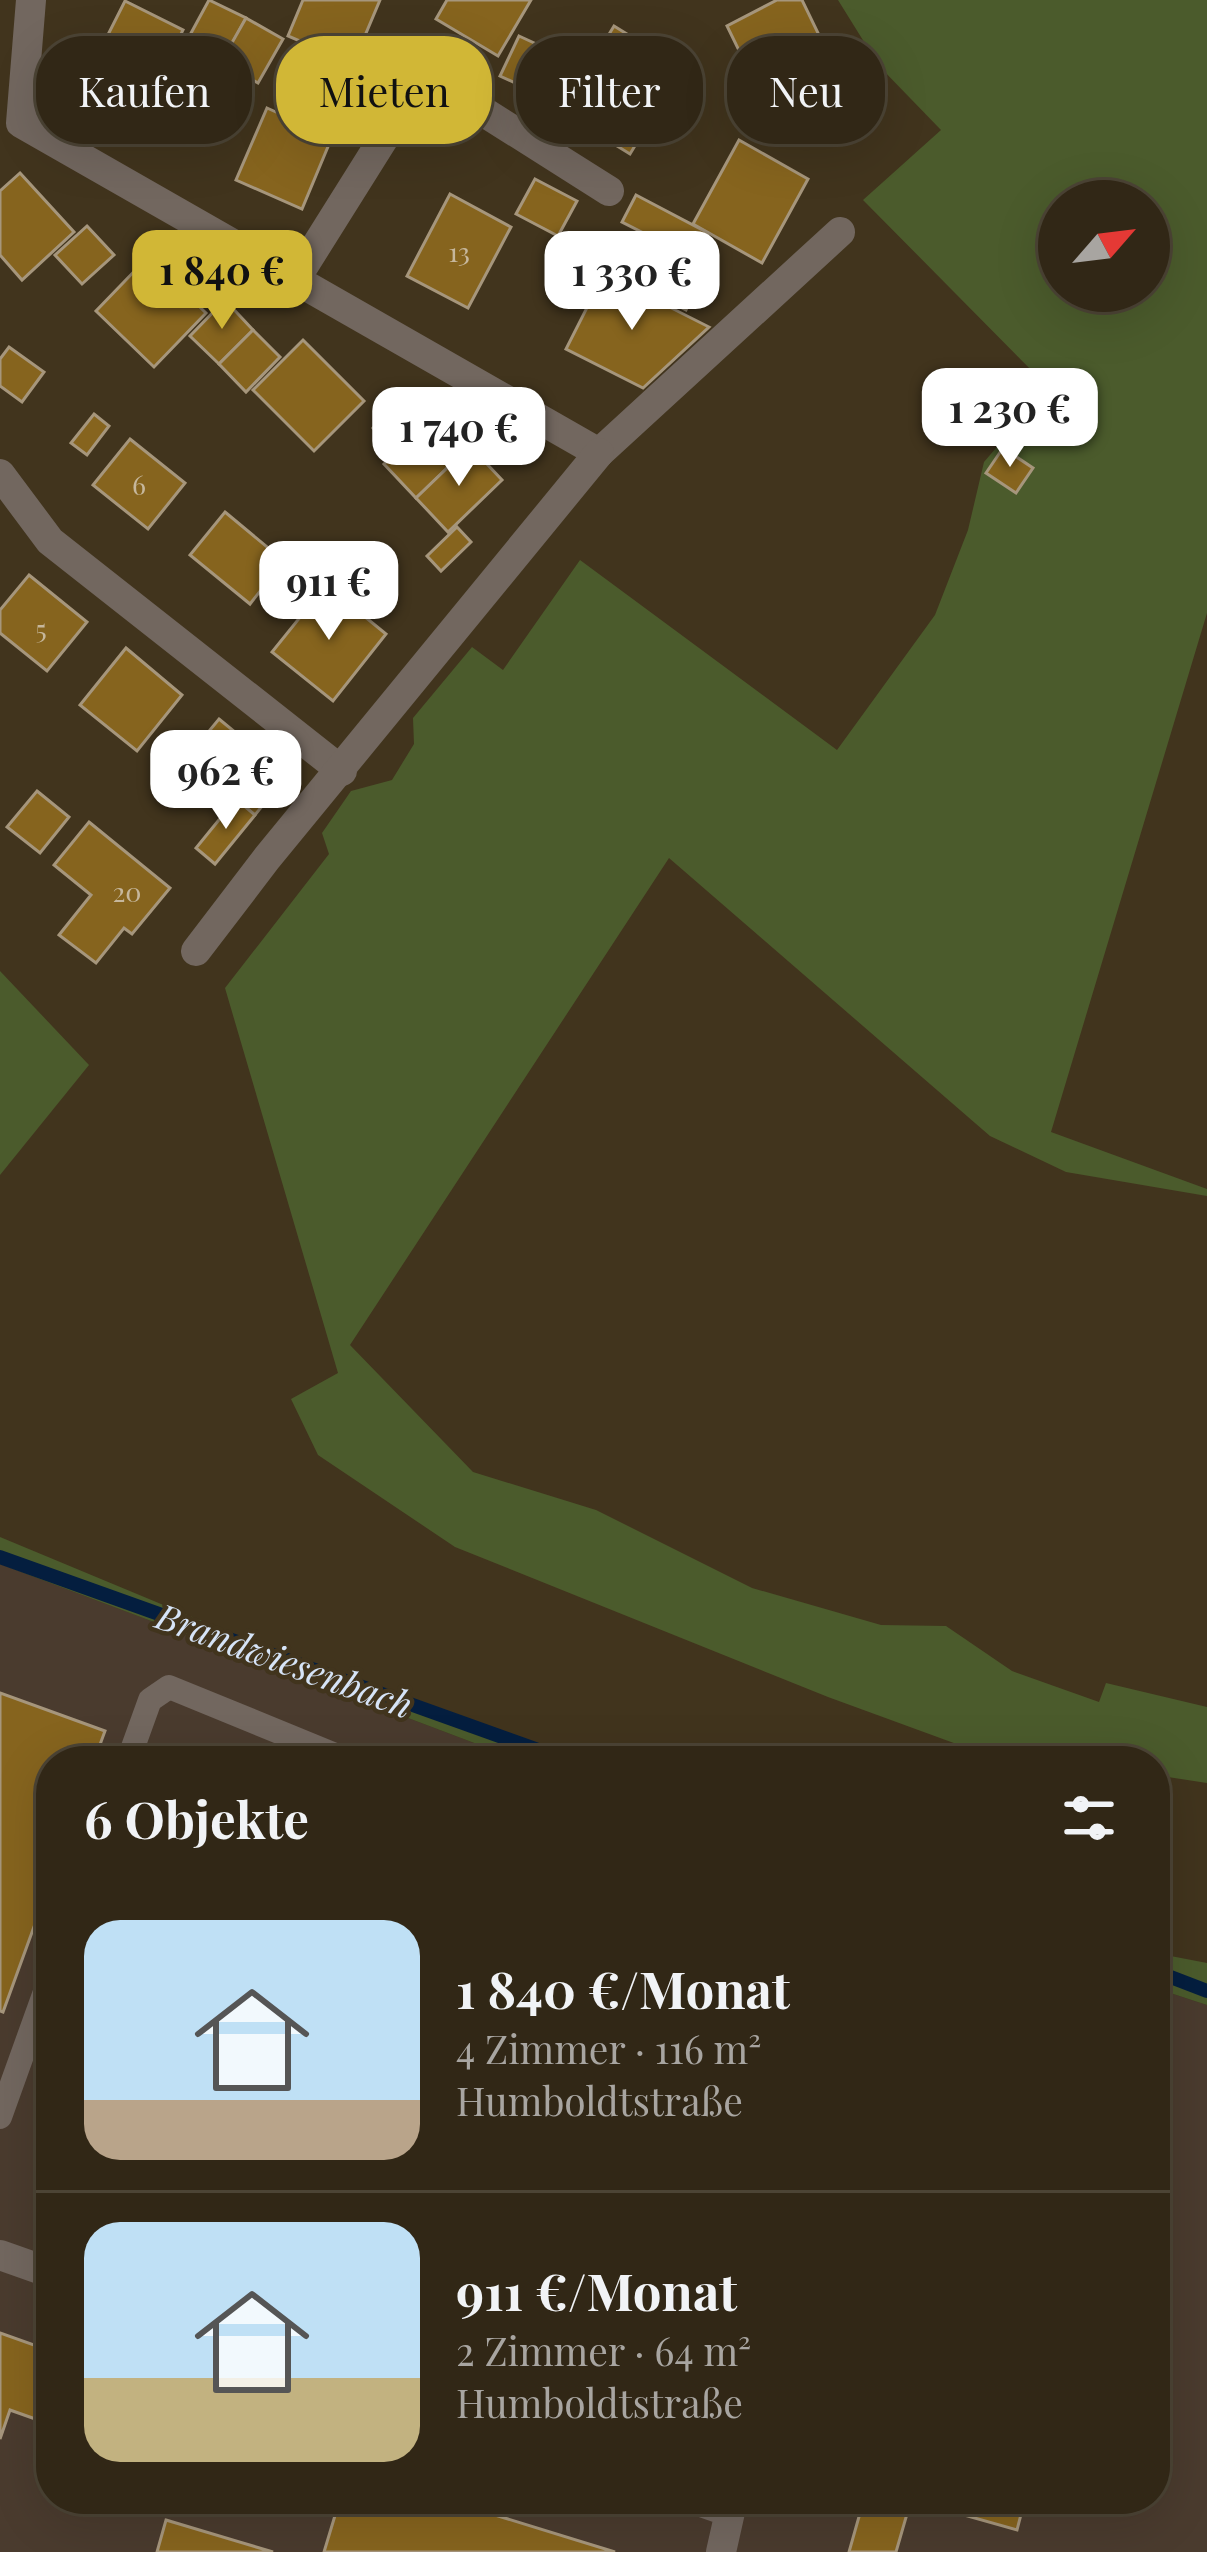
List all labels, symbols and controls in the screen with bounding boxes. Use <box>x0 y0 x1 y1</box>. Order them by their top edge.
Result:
chip: Kaufen <box>36 36 252 144</box>
chip: Mieten <box>276 36 492 144</box>
chip: Filter <box>516 36 703 144</box>
chip: Neu <box>727 36 885 144</box>
north arrow <box>1038 180 1170 312</box>
map controls <box>1038 180 1170 312</box>
pin: 1 840 € <box>111 230 333 332</box>
pin: 1 330 € <box>521 231 743 333</box>
house number: 13 <box>448 233 470 269</box>
text: 1 840 € <box>159 243 285 295</box>
text: 1 330 € <box>572 244 692 296</box>
pin: 1 230 € <box>899 368 1121 470</box>
text: 1 230 € <box>949 381 1071 433</box>
pin: 1 740 € <box>348 387 570 489</box>
text: 1 740 € <box>399 400 519 452</box>
house number: 6 <box>132 466 146 502</box>
pin: 911 € <box>245 541 413 643</box>
text: 911 € <box>286 554 372 606</box>
house number: 5 <box>35 610 47 646</box>
pin: 962 € <box>142 730 310 832</box>
text: 962 € <box>177 743 275 795</box>
house number: 20 <box>112 873 142 909</box>
water label: Brandwiesenbach <box>148 1590 420 1728</box>
text: 6 Objekte <box>84 1784 309 1852</box>
icon: filters <box>1056 1785 1122 1851</box>
text: 1 840 €/Monat <box>456 1954 790 2022</box>
icon: home <box>180 1968 324 2112</box>
text: 4 Zimmer · 116 m² <box>456 2022 761 2074</box>
text: Humboldtstraße <box>456 2074 743 2126</box>
text: 911 €/Monat <box>456 2256 737 2324</box>
icon: home <box>180 2270 324 2414</box>
text: 2 Zimmer · 64 m² <box>456 2324 751 2376</box>
text: Humboldtstraße <box>456 2376 743 2428</box>

